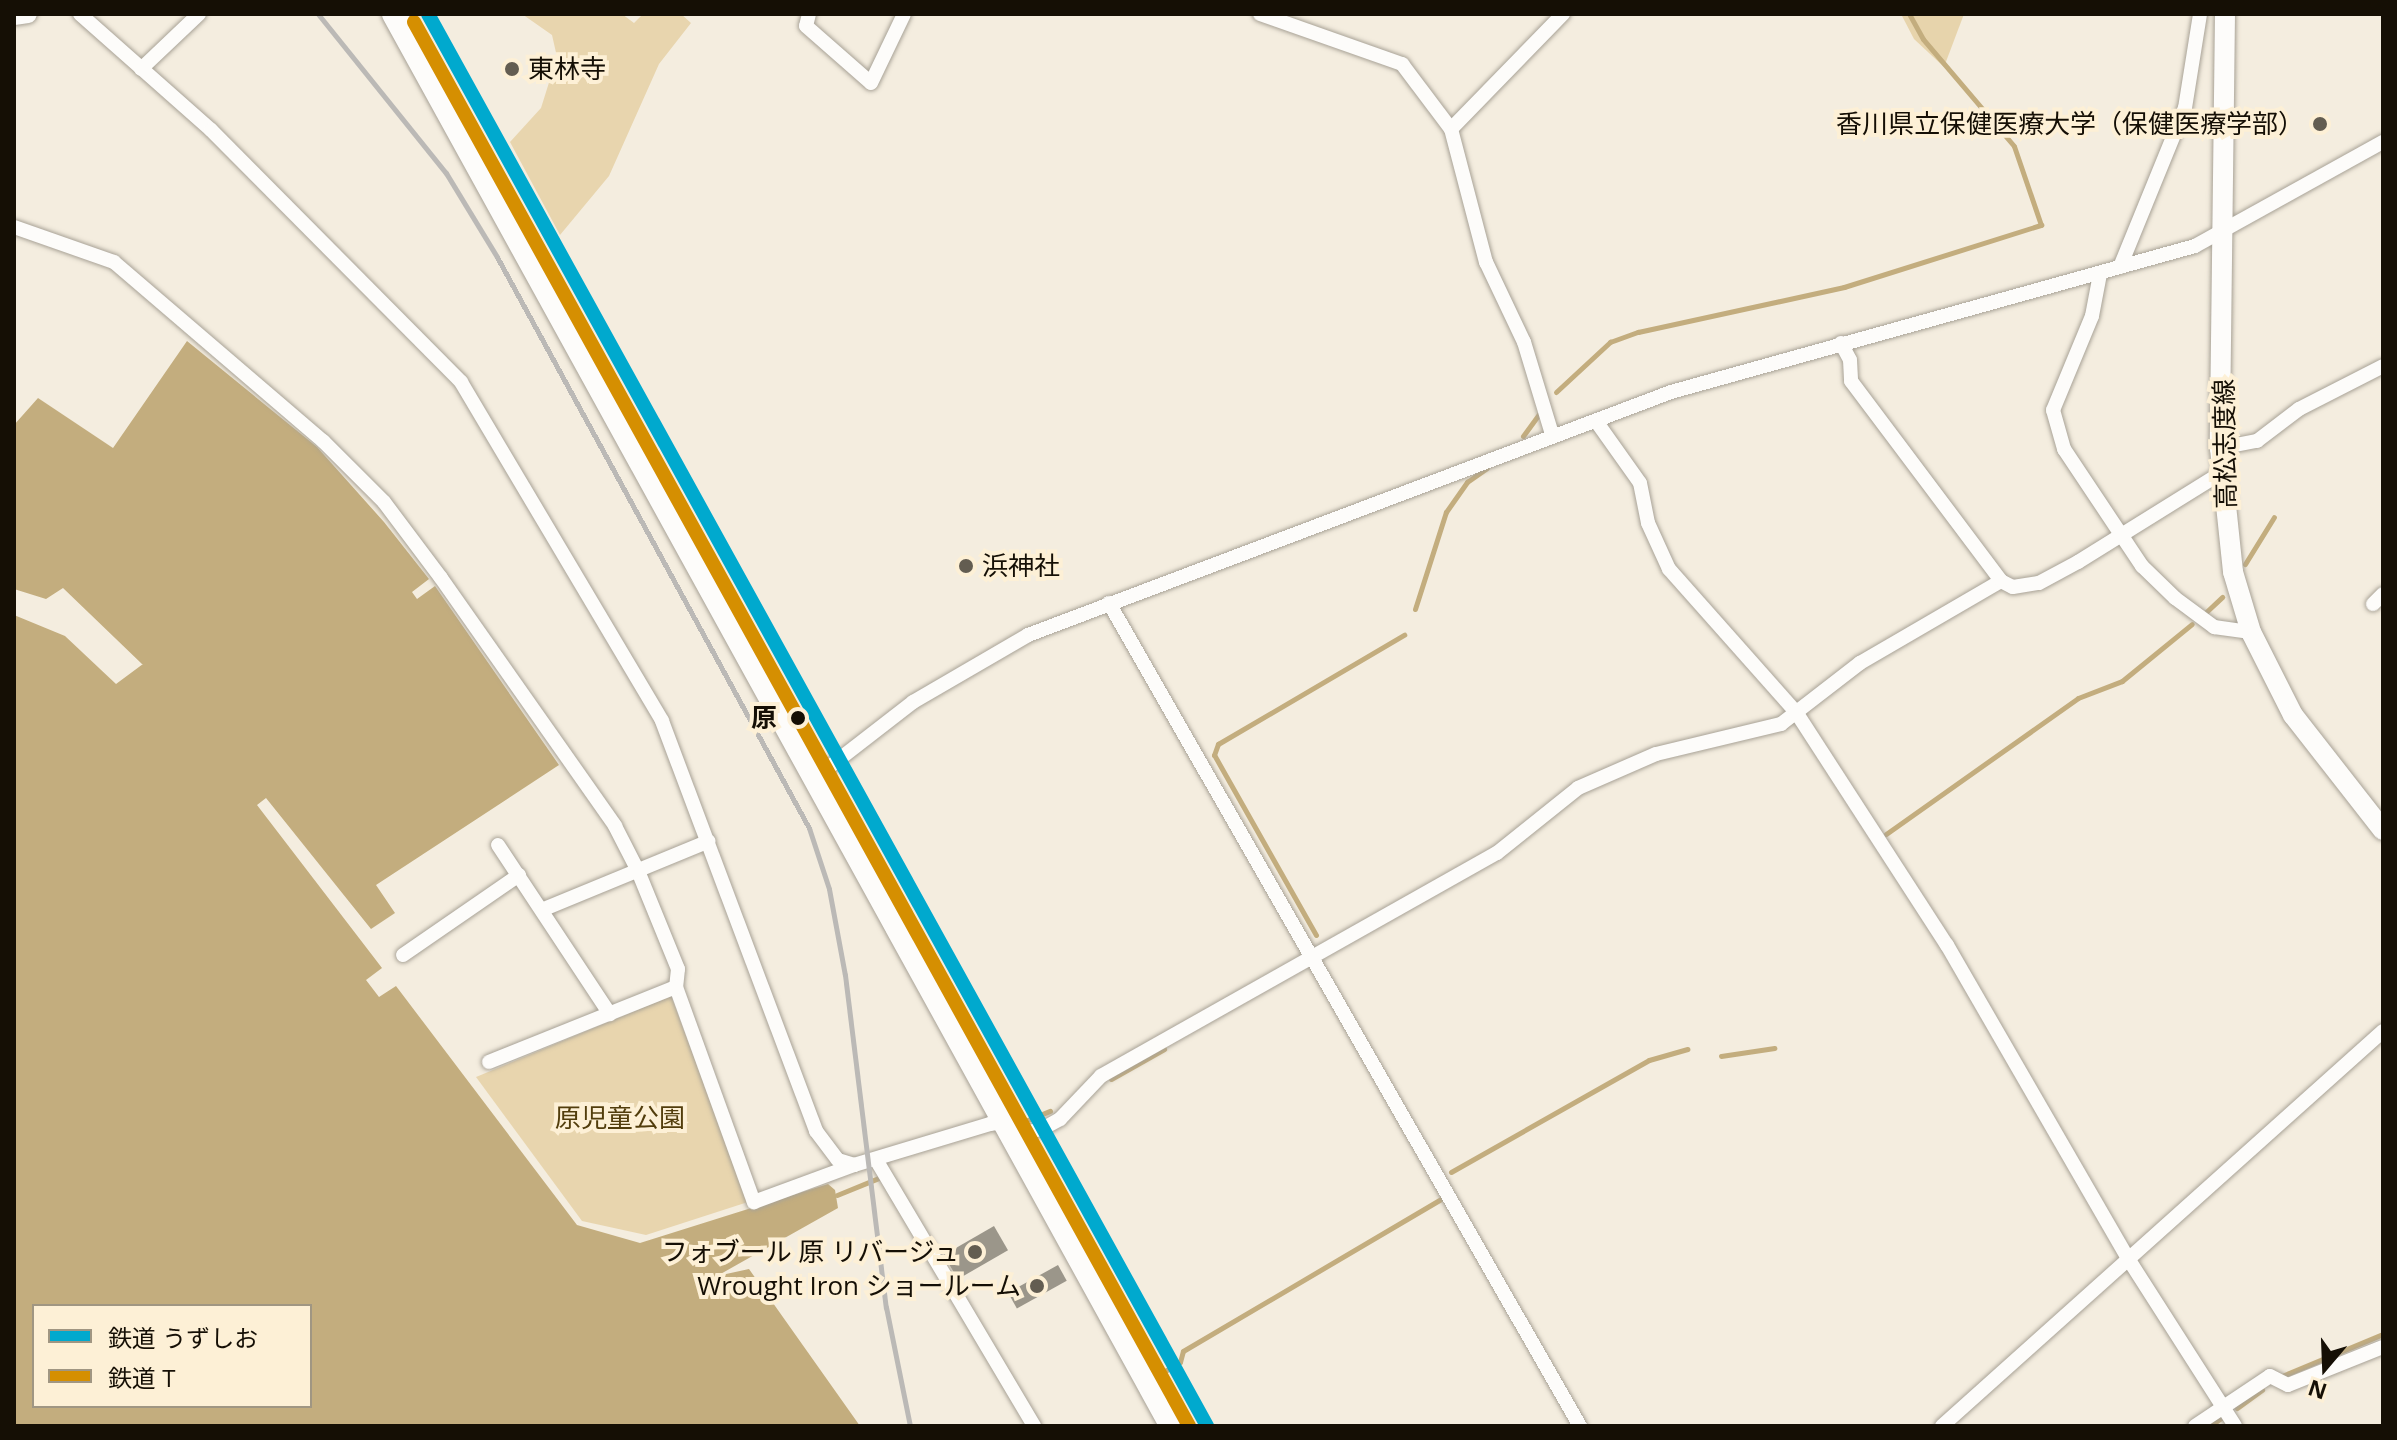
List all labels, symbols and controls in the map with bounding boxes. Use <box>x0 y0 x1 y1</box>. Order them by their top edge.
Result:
place label: 東林寺 <box>528 53 606 85</box>
marker: 東林寺 <box>503 60 521 78</box>
place label: 香川県立保健医療大学（保健医療学部） <box>1836 108 2304 140</box>
marker: 香川県立保健医療大学（保健医療学部） <box>2311 115 2329 133</box>
street label: 高松志度線 <box>2208 379 2242 509</box>
place label: 浜神社 <box>982 550 1060 582</box>
marker: 浜神社 <box>957 557 975 575</box>
place label: 原 <box>751 702 777 734</box>
marker: 原 <box>784 704 812 732</box>
park label: 原児童公園 <box>555 1102 685 1134</box>
place label: フォブール 原 リバージュ <box>659 1236 959 1268</box>
marker: フォブール 原 リバージュ <box>966 1243 984 1261</box>
place label: Wrought Iron ショールーム <box>696 1270 1021 1302</box>
marker: Wrought Iron ショールーム <box>1028 1277 1046 1295</box>
legend <box>32 1304 312 1408</box>
text: 鉄道 うずしお <box>108 1321 258 1354</box>
north arrow <box>2285 1328 2365 1408</box>
text: 鉄道 T <box>108 1361 175 1394</box>
text: N <box>2304 1374 2331 1408</box>

